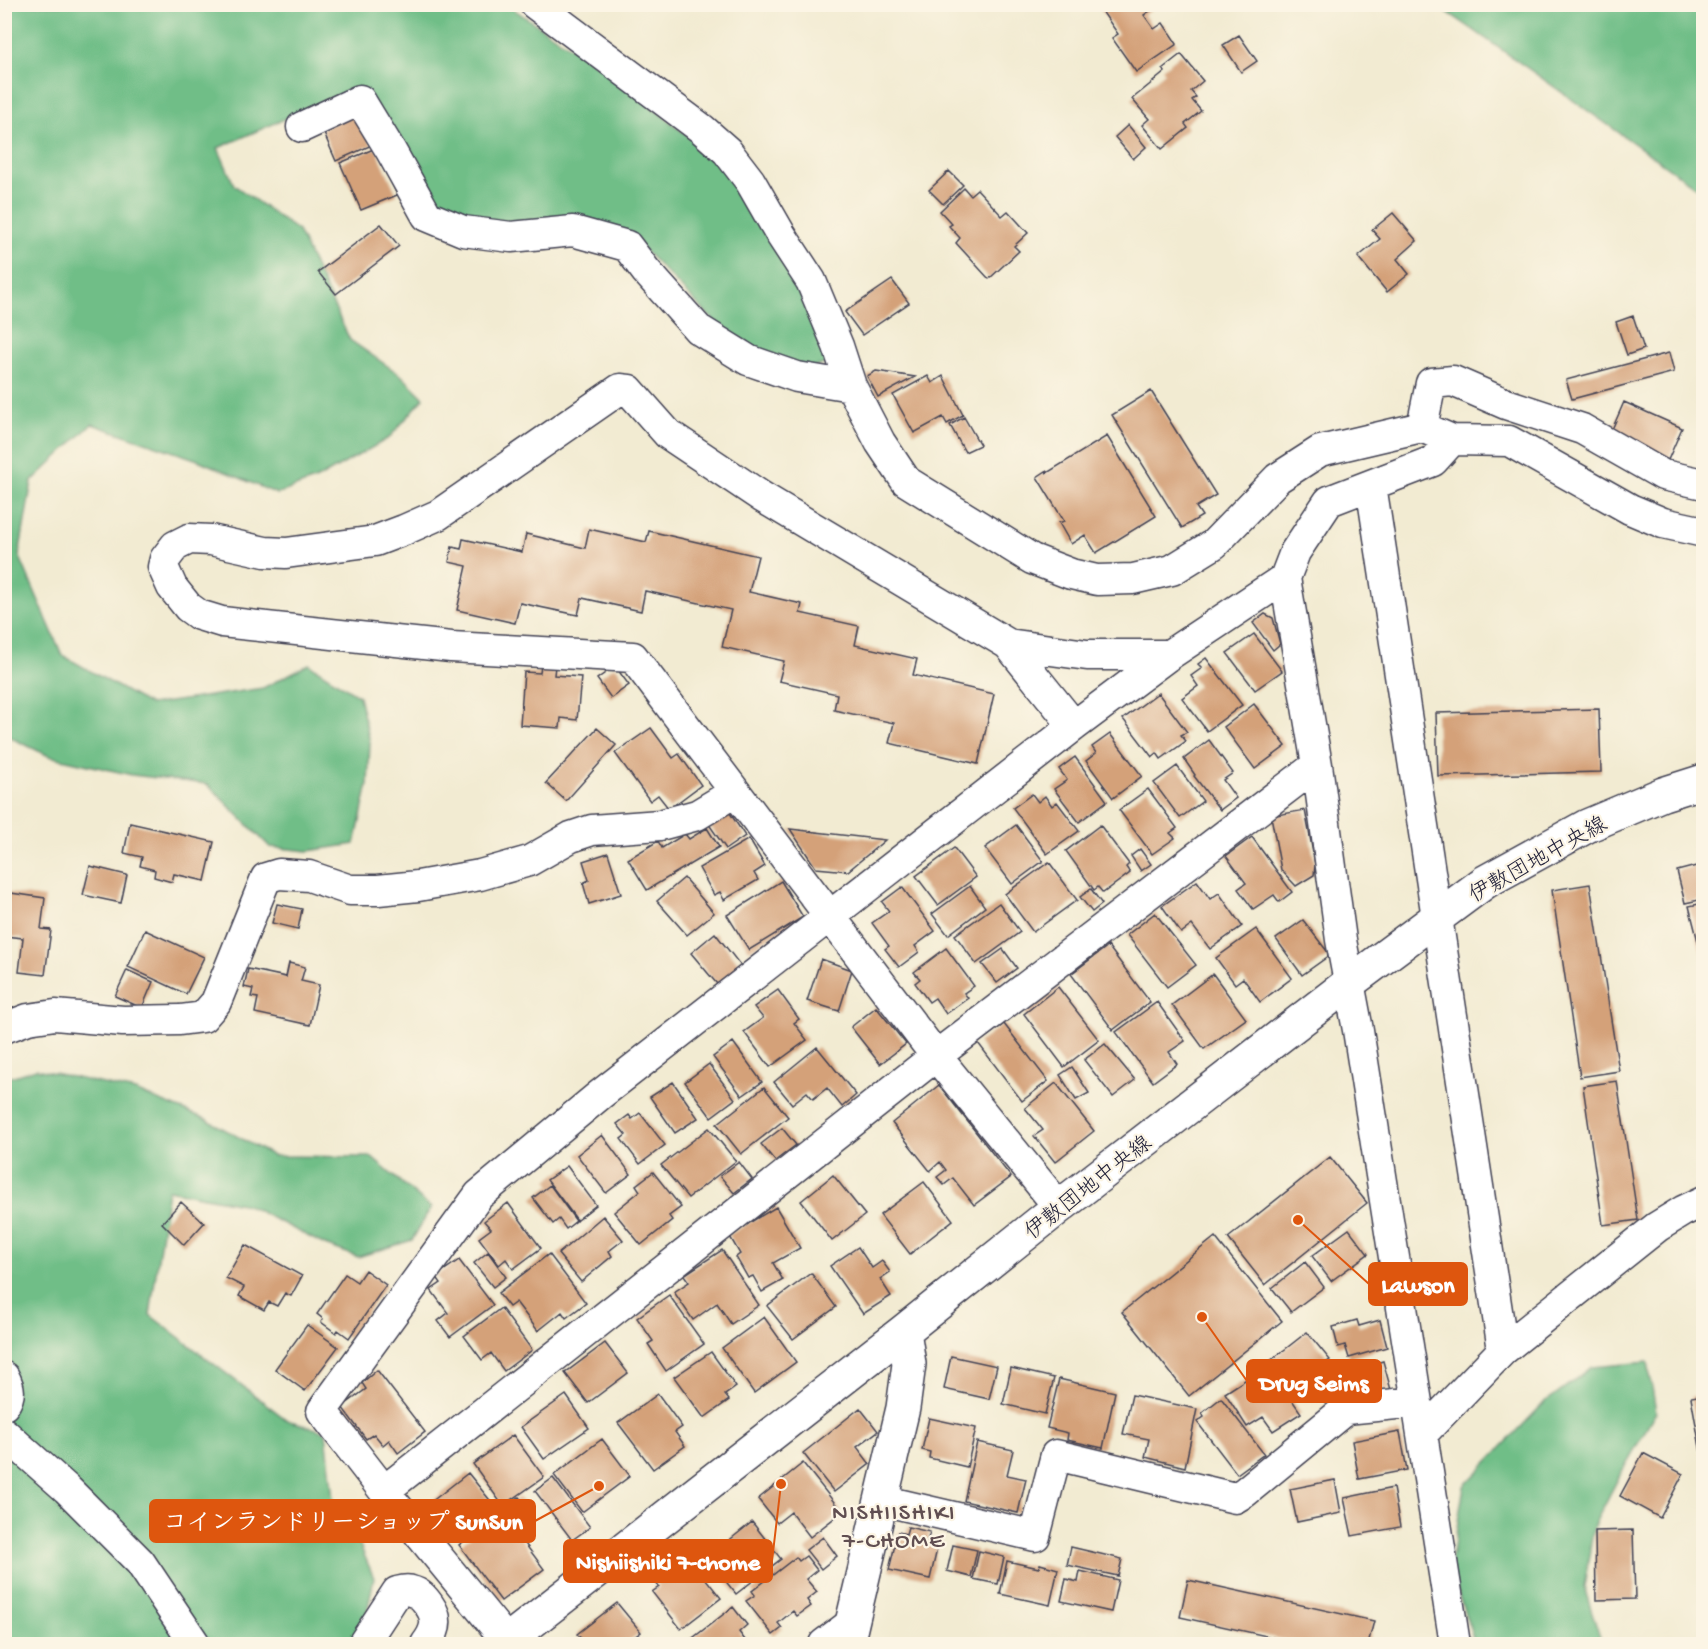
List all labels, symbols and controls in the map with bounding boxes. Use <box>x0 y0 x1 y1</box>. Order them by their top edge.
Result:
street label: 伊敷団地中央線 <box>1464 811 1613 910</box>
street label: 伊敷団地中央線 <box>1020 1130 1158 1247</box>
callout: Lawson <box>1369 1263 1467 1305</box>
text: Lawson <box>1381 1273 1455 1302</box>
callout: Drug Seims <box>1247 1360 1381 1402</box>
text: Drug Seims <box>1257 1371 1370 1400</box>
callout: コインランドリーショップ SunSun <box>150 1500 535 1542</box>
district label: NISHIISHIKI 7-CHOME <box>832 1500 956 1557</box>
text: コインランドリーショップ SunSun <box>163 1509 524 1539</box>
callout: Nishiishiki 7-chome <box>564 1540 772 1582</box>
text: Nishiishiki 7-chome <box>576 1550 762 1579</box>

